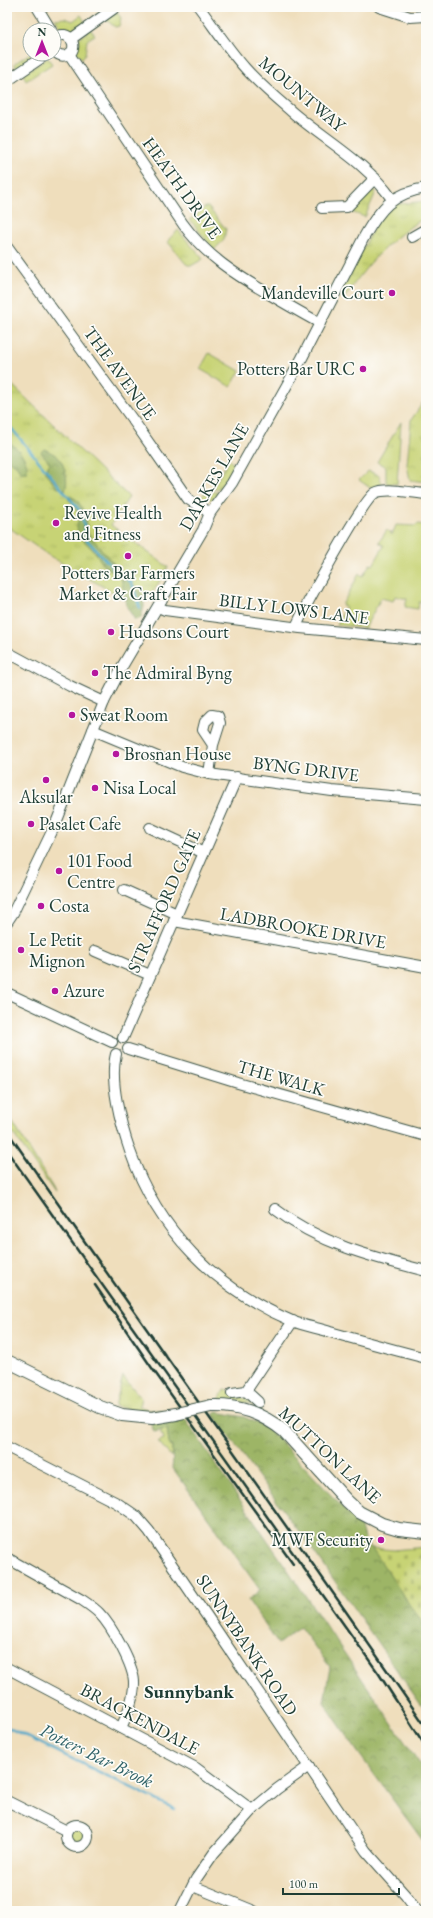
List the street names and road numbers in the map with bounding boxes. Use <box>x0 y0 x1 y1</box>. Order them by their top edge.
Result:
street label: MOUNTWAY <box>254 51 352 137</box>
street label: HEATH DRIVE <box>138 132 227 243</box>
street label: THE AVENUE <box>79 321 162 424</box>
street label: DARKES LANE <box>174 419 254 534</box>
street label: BILLY LOWS LANE <box>218 588 370 629</box>
street label: BYNG DRIVE <box>252 751 360 786</box>
street label: STRAFFORD GATE <box>122 825 206 976</box>
street label: LADBROOKE DRIVE <box>218 902 388 953</box>
street label: THE WALK <box>235 1054 328 1101</box>
street label: MUTTON LANE <box>274 1401 387 1508</box>
street label: SUNNYBANK ROAD <box>192 1570 303 1720</box>
street label: BRACKENDALE <box>77 1678 204 1760</box>

